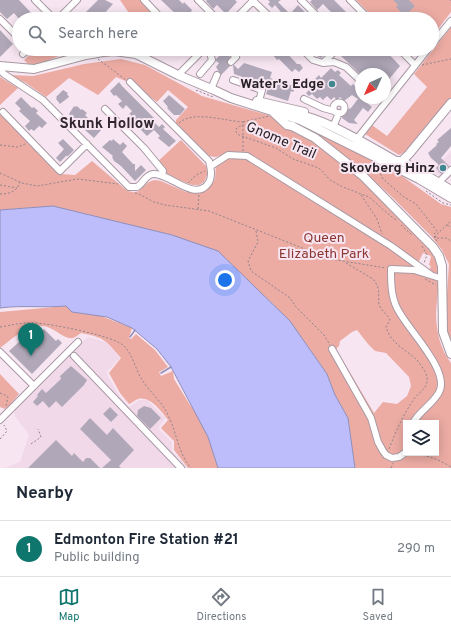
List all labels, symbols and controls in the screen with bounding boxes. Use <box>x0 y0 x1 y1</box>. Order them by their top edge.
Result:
search box <box>12 12 439 56</box>
icon: search <box>26 23 48 45</box>
text: Search here <box>58 25 138 44</box>
north arrow <box>355 68 391 104</box>
place label: Water's Edge <box>240 76 324 93</box>
marker: Water's Edge <box>327 79 337 89</box>
district label: Skunk Hollow <box>60 115 154 134</box>
street label: Gnome Trail <box>243 119 319 163</box>
place label: Skovberg Hinz <box>340 160 435 177</box>
marker: Skovberg Hinz <box>438 163 448 173</box>
park label: Queen Elizabeth Park <box>279 230 369 263</box>
your location <box>215 270 235 290</box>
pin: 1 <box>18 323 44 356</box>
map controls <box>403 420 439 456</box>
button: layers <box>403 420 439 456</box>
text: Nearby <box>16 483 73 505</box>
text: Edmonton Fire Station #21 <box>54 531 239 550</box>
text: 1 <box>26 541 32 557</box>
text: 290 m <box>397 541 435 557</box>
text: Public building <box>54 550 140 566</box>
tab: Map <box>58 586 80 624</box>
tab: Directions <box>196 586 246 624</box>
tab: Saved <box>363 586 393 624</box>

